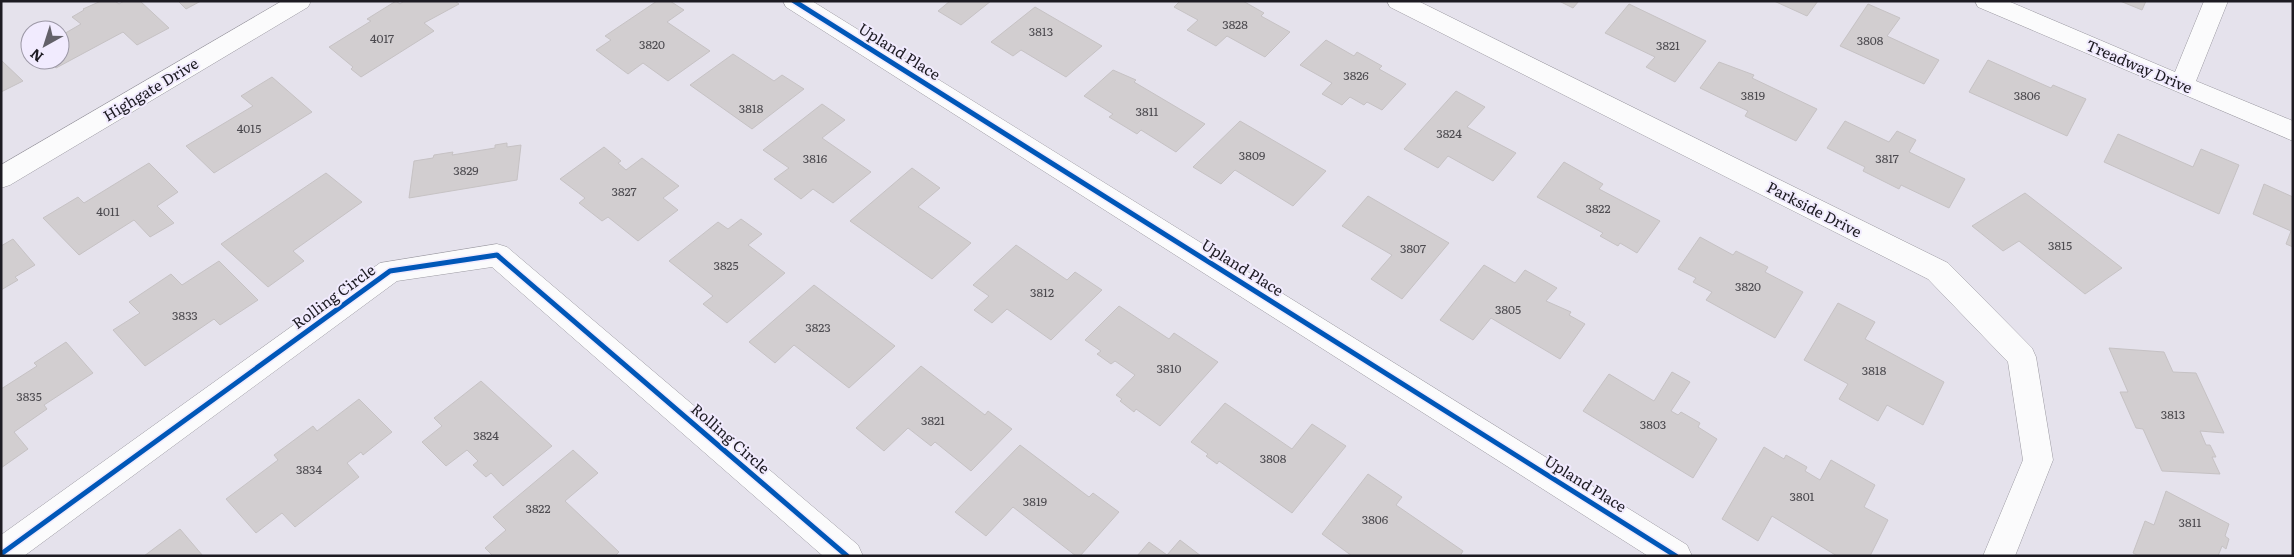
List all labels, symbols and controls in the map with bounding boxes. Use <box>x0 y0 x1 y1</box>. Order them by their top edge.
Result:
house number: 3828 <box>1222 15 1248 33</box>
street label: Upland Place <box>854 16 946 85</box>
north arrow <box>20 20 70 70</box>
house number: 3813 <box>1029 22 1053 40</box>
house number: 4017 <box>370 29 394 47</box>
house number: 3808 <box>1857 31 1884 49</box>
street label: Treadway Drive <box>2083 33 2196 98</box>
house number: 3820 <box>639 35 665 53</box>
house number: 3821 <box>1656 36 1680 54</box>
text: N <box>25 44 47 67</box>
street label: Highgate Drive <box>98 51 203 126</box>
house number: 3826 <box>1343 66 1369 84</box>
house number: 3819 <box>1741 86 1765 104</box>
house number: 3806 <box>2014 86 2041 104</box>
house number: 3818 <box>739 99 764 117</box>
house number: 3811 <box>1136 102 1159 120</box>
house number: 4015 <box>237 119 261 137</box>
house number: 3824 <box>1436 124 1462 142</box>
house number: 3809 <box>1239 146 1265 164</box>
house number: 3816 <box>803 149 828 167</box>
house number: 3817 <box>1875 149 1899 167</box>
house number: 3829 <box>453 161 479 179</box>
street label: Parkside Drive <box>1763 175 1866 243</box>
house number: 3827 <box>612 182 636 200</box>
house number: 3822 <box>1585 199 1611 217</box>
house number: 4011 <box>96 202 120 220</box>
street label: Upland Place <box>1197 232 1289 301</box>
house number: 3815 <box>2048 236 2072 254</box>
house number: 3807 <box>1400 239 1426 257</box>
house number: 3825 <box>713 256 739 274</box>
street label: Rolling Circle <box>287 258 380 334</box>
house number: 3820 <box>1735 277 1761 295</box>
house number: 3812 <box>1030 283 1054 301</box>
house number: 3805 <box>1495 300 1521 318</box>
house number: 3833 <box>172 306 198 324</box>
house number: 3823 <box>805 318 831 336</box>
house number: 3810 <box>1157 359 1182 377</box>
house number: 3818 <box>1862 361 1887 379</box>
house number: 3835 <box>16 387 42 405</box>
street label: Rolling Circle <box>687 397 776 479</box>
house number: 3813 <box>2161 405 2185 423</box>
house number: 3821 <box>921 411 945 429</box>
house number: 3803 <box>1640 415 1666 433</box>
house number: 3824 <box>473 426 499 444</box>
street label: Upland Place <box>1540 448 1632 517</box>
house number: 3808 <box>1260 449 1287 467</box>
house number: 3834 <box>296 460 322 478</box>
house number: 3801 <box>1790 487 1815 505</box>
house number: 3819 <box>1023 492 1047 510</box>
house number: 3822 <box>525 499 551 517</box>
house number: 3806 <box>1362 510 1389 528</box>
house number: 3811 <box>2179 513 2202 531</box>

